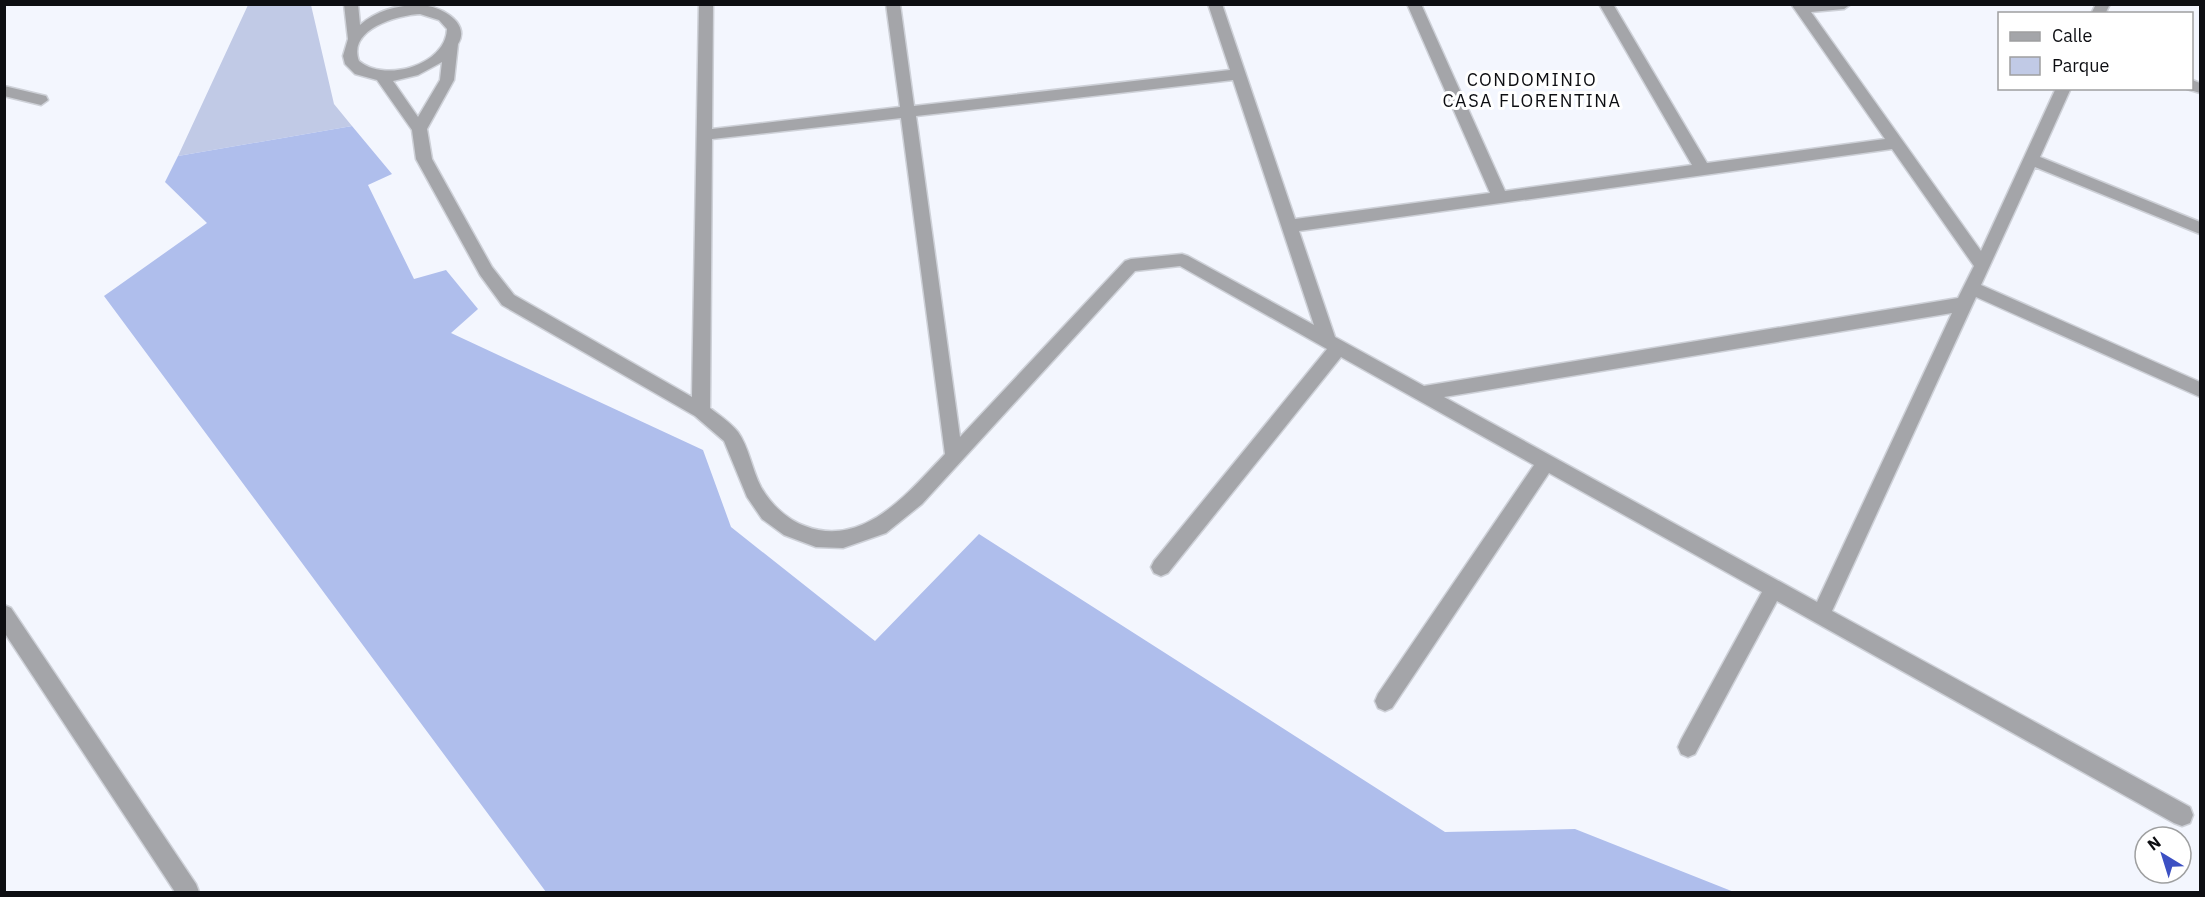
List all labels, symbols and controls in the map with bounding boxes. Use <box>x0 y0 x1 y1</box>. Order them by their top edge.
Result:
legend <box>1998 12 2193 90</box>
text: Calle <box>2052 24 2092 47</box>
text: Parque <box>2052 54 2110 77</box>
district label: CONDOMINIO CASA FLORENTINA <box>1442 68 1622 112</box>
north arrow <box>2133 825 2193 885</box>
text: N <box>2143 832 2164 855</box>

